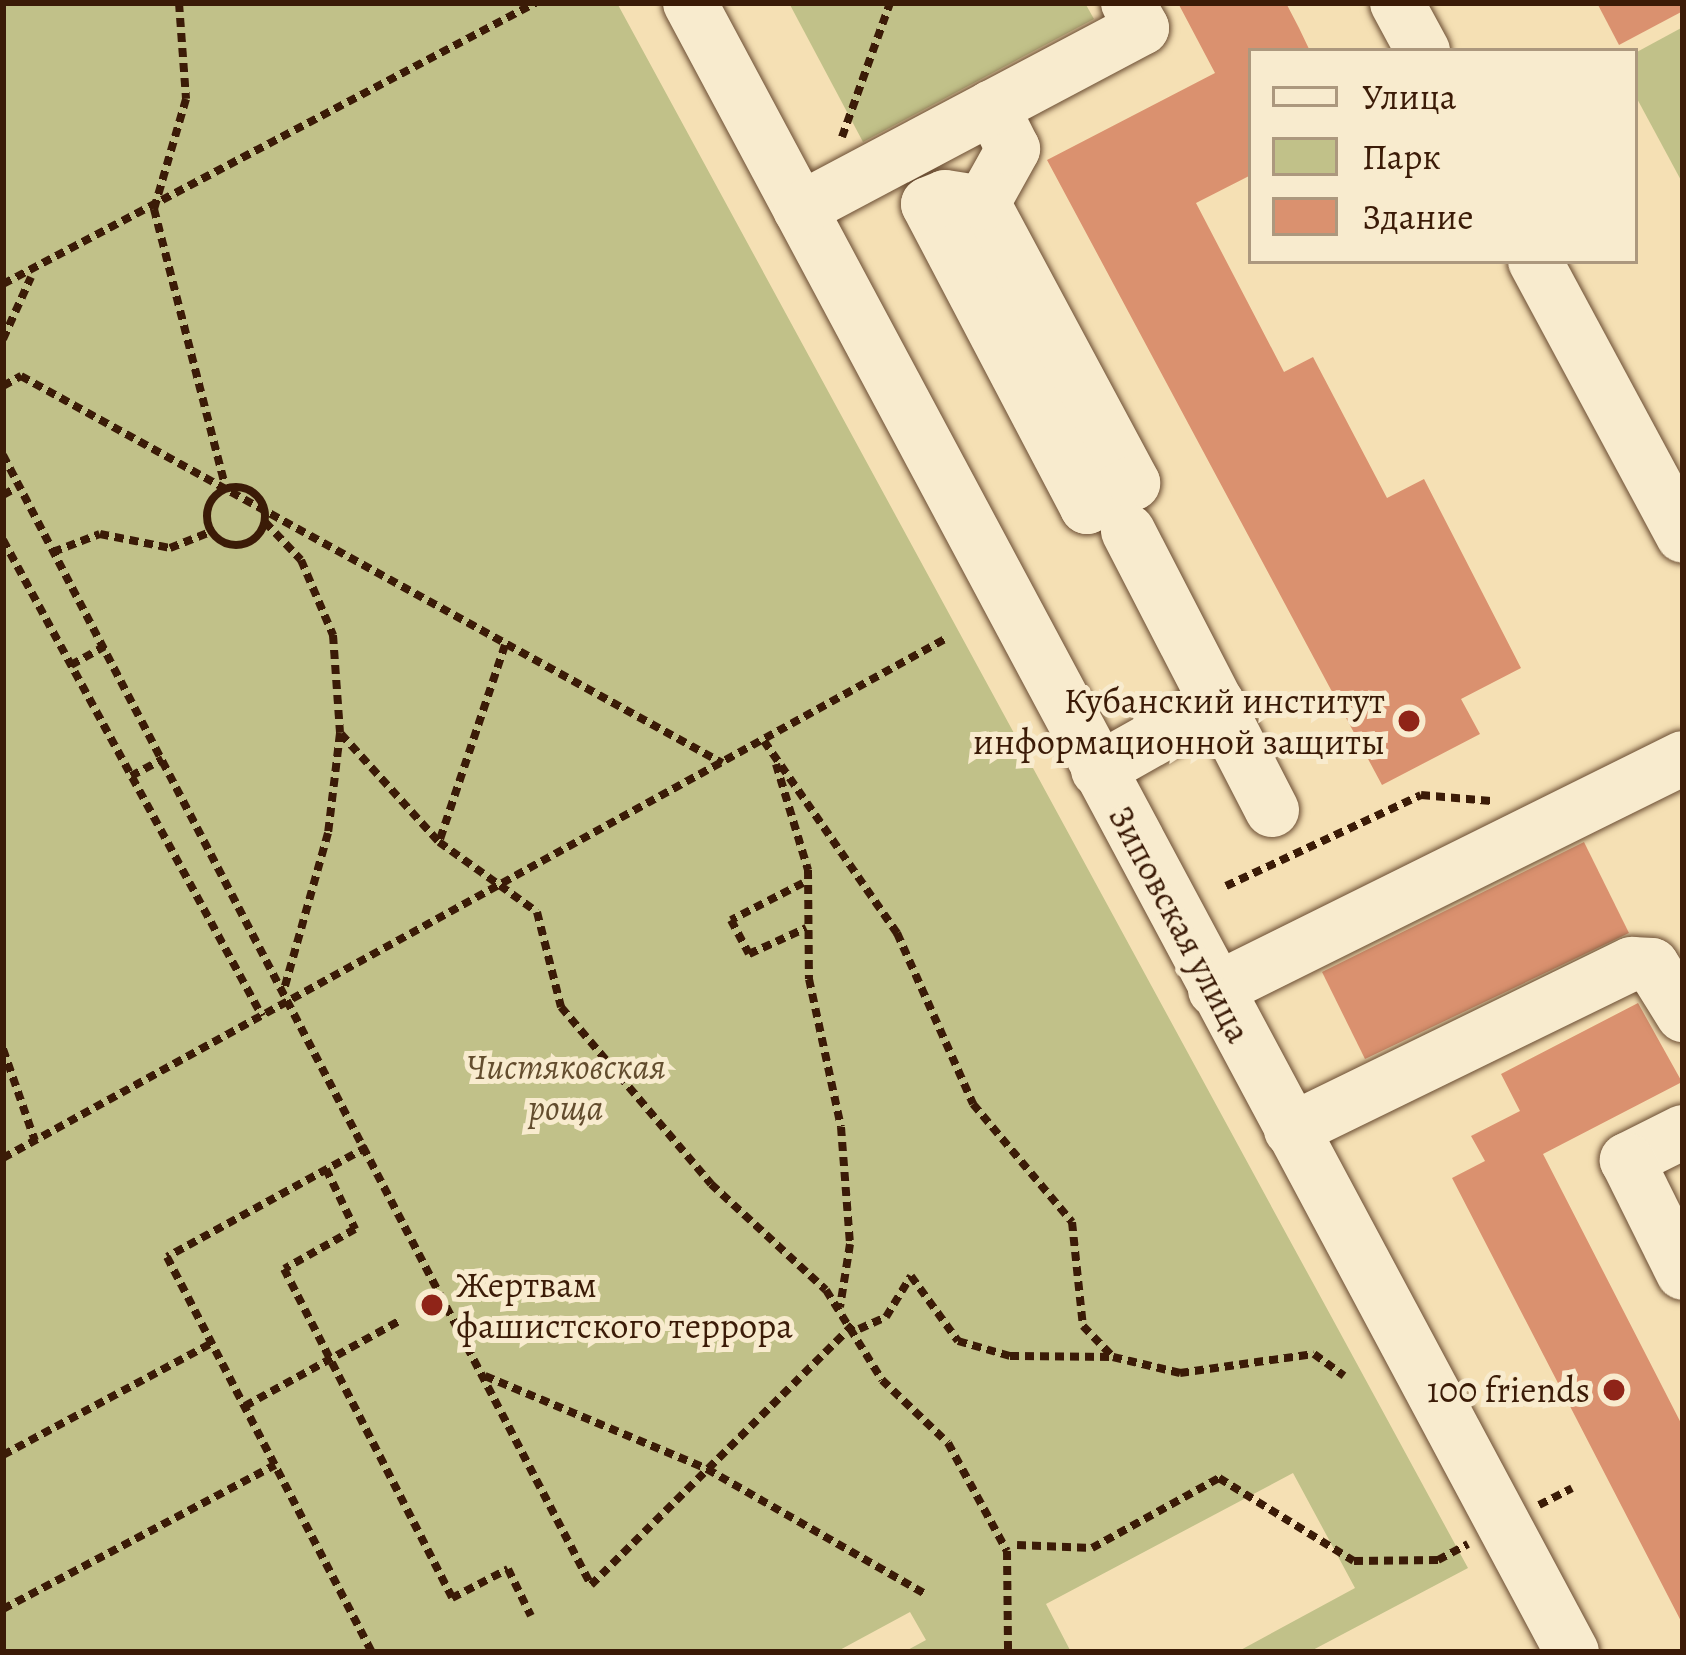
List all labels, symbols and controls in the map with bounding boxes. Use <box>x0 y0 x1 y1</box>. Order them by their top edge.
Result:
legend <box>1248 48 1638 264</box>
text: Улица <box>1362 72 1456 121</box>
text: Парк <box>1362 132 1441 181</box>
text: Здание <box>1362 192 1474 241</box>
place label: Кубанский институт информационной защиты <box>973 678 1385 763</box>
marker: Кубанский институт информационной защиты <box>1396 708 1422 734</box>
street label: Зиповская улица <box>1099 798 1261 1050</box>
park label: Чистяковская роща <box>466 1044 666 1129</box>
place label: Жертвам фашистского террора <box>456 1262 793 1347</box>
marker: Жертвам фашистского террора <box>419 1292 445 1318</box>
place label: 100 friends <box>1427 1368 1590 1412</box>
marker: 100 friends <box>1601 1377 1627 1403</box>

